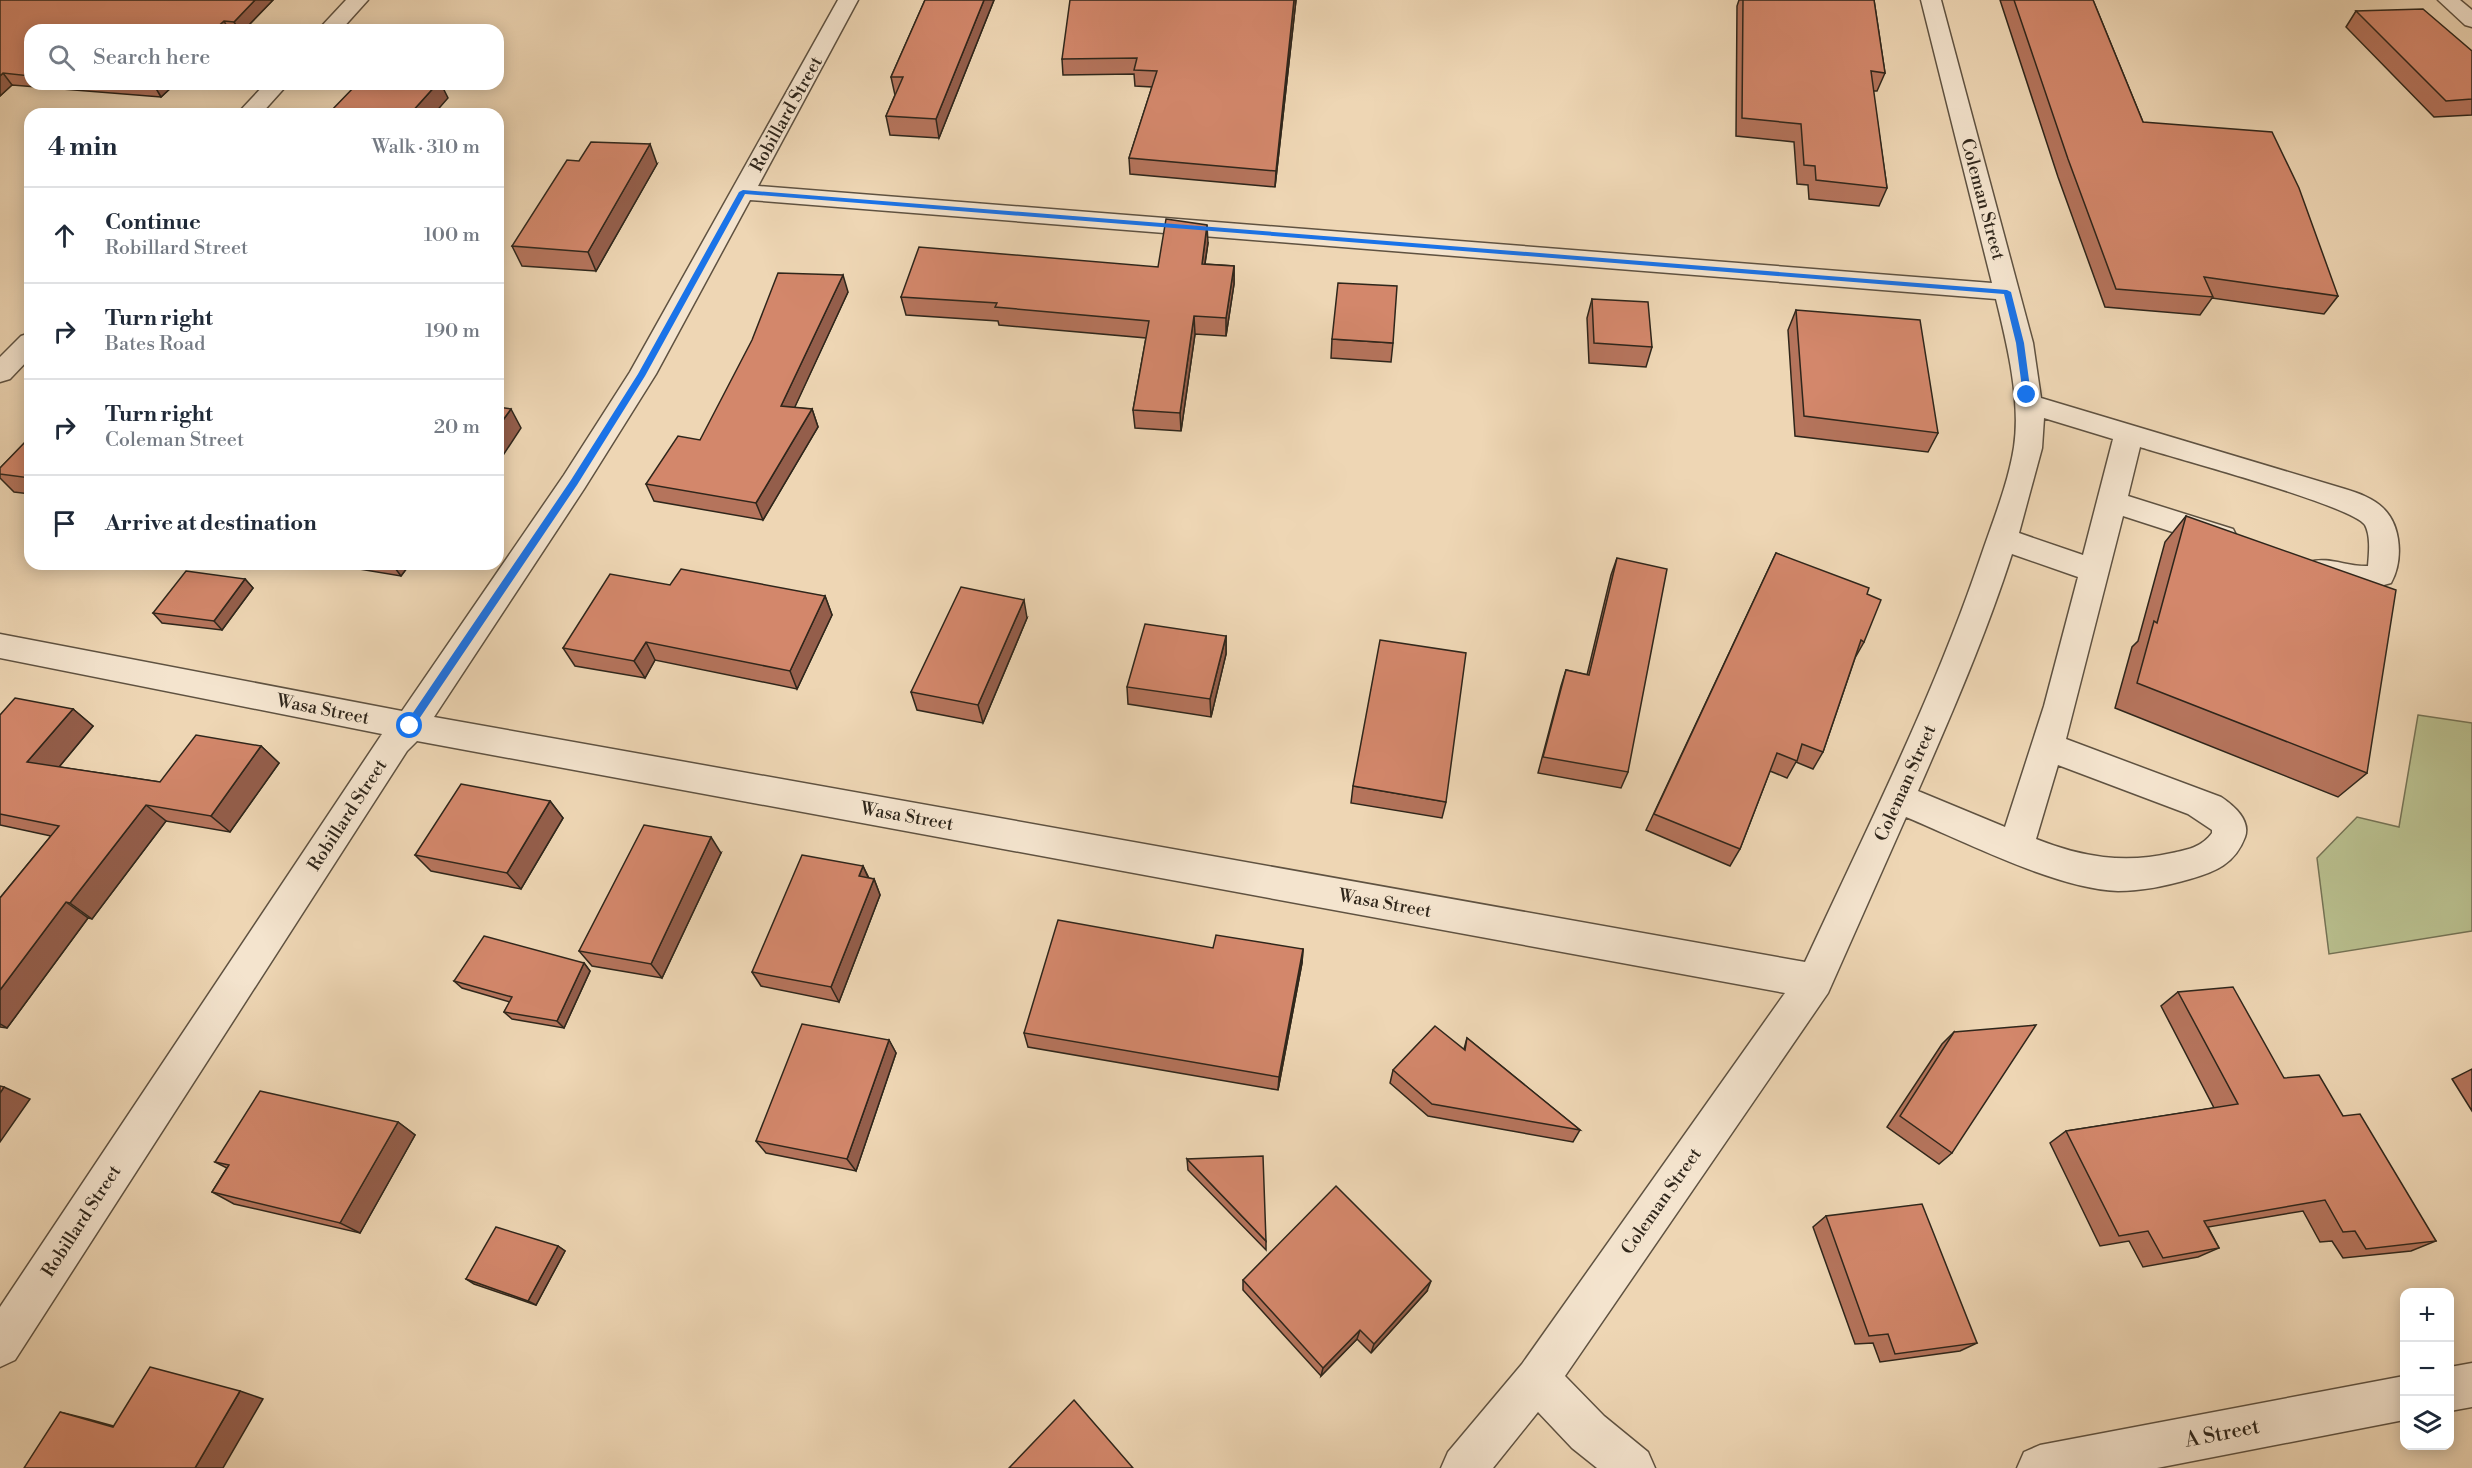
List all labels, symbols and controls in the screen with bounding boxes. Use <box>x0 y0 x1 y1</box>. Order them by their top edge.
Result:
search box <box>24 24 504 90</box>
icon: search <box>45 41 78 74</box>
text: Search here <box>93 44 210 71</box>
street label: Robillard Street <box>745 52 828 176</box>
text: 4 min <box>48 131 118 163</box>
text: Walk · 310 m <box>372 135 480 160</box>
street label: Coleman Street <box>1955 136 2010 263</box>
text: Continue <box>105 209 201 236</box>
icon: ahead <box>48 219 81 252</box>
text: 100 m <box>424 223 480 248</box>
text: Robillard Street <box>105 236 248 261</box>
text: Turn right <box>105 305 213 332</box>
icon: right <box>48 315 81 348</box>
text: 190 m <box>425 319 480 344</box>
text: Bates Road <box>105 332 205 357</box>
route end <box>2013 381 2039 407</box>
text: Turn right <box>105 401 213 428</box>
icon: right <box>48 411 81 444</box>
text: 20 m <box>434 415 480 440</box>
text: Coleman Street <box>105 428 244 453</box>
icon: arrive <box>48 507 81 540</box>
text: Arrive at destination <box>105 510 317 537</box>
street label: Wasa Street <box>274 689 372 730</box>
route start <box>396 712 422 738</box>
street label: Coleman Street <box>1870 721 1942 845</box>
street label: Robillard Street <box>303 754 392 876</box>
street label: Wasa Street <box>858 797 956 836</box>
street label: Wasa Street <box>1336 884 1434 923</box>
street label: Coleman Street <box>1616 1143 1707 1259</box>
street label: Robillard Street <box>37 1160 126 1282</box>
map controls <box>2400 1288 2454 1450</box>
button: + <box>2400 1288 2454 1342</box>
button: − <box>2400 1342 2454 1396</box>
button: layers <box>2400 1396 2454 1450</box>
street label: A Street <box>2182 1414 2262 1454</box>

